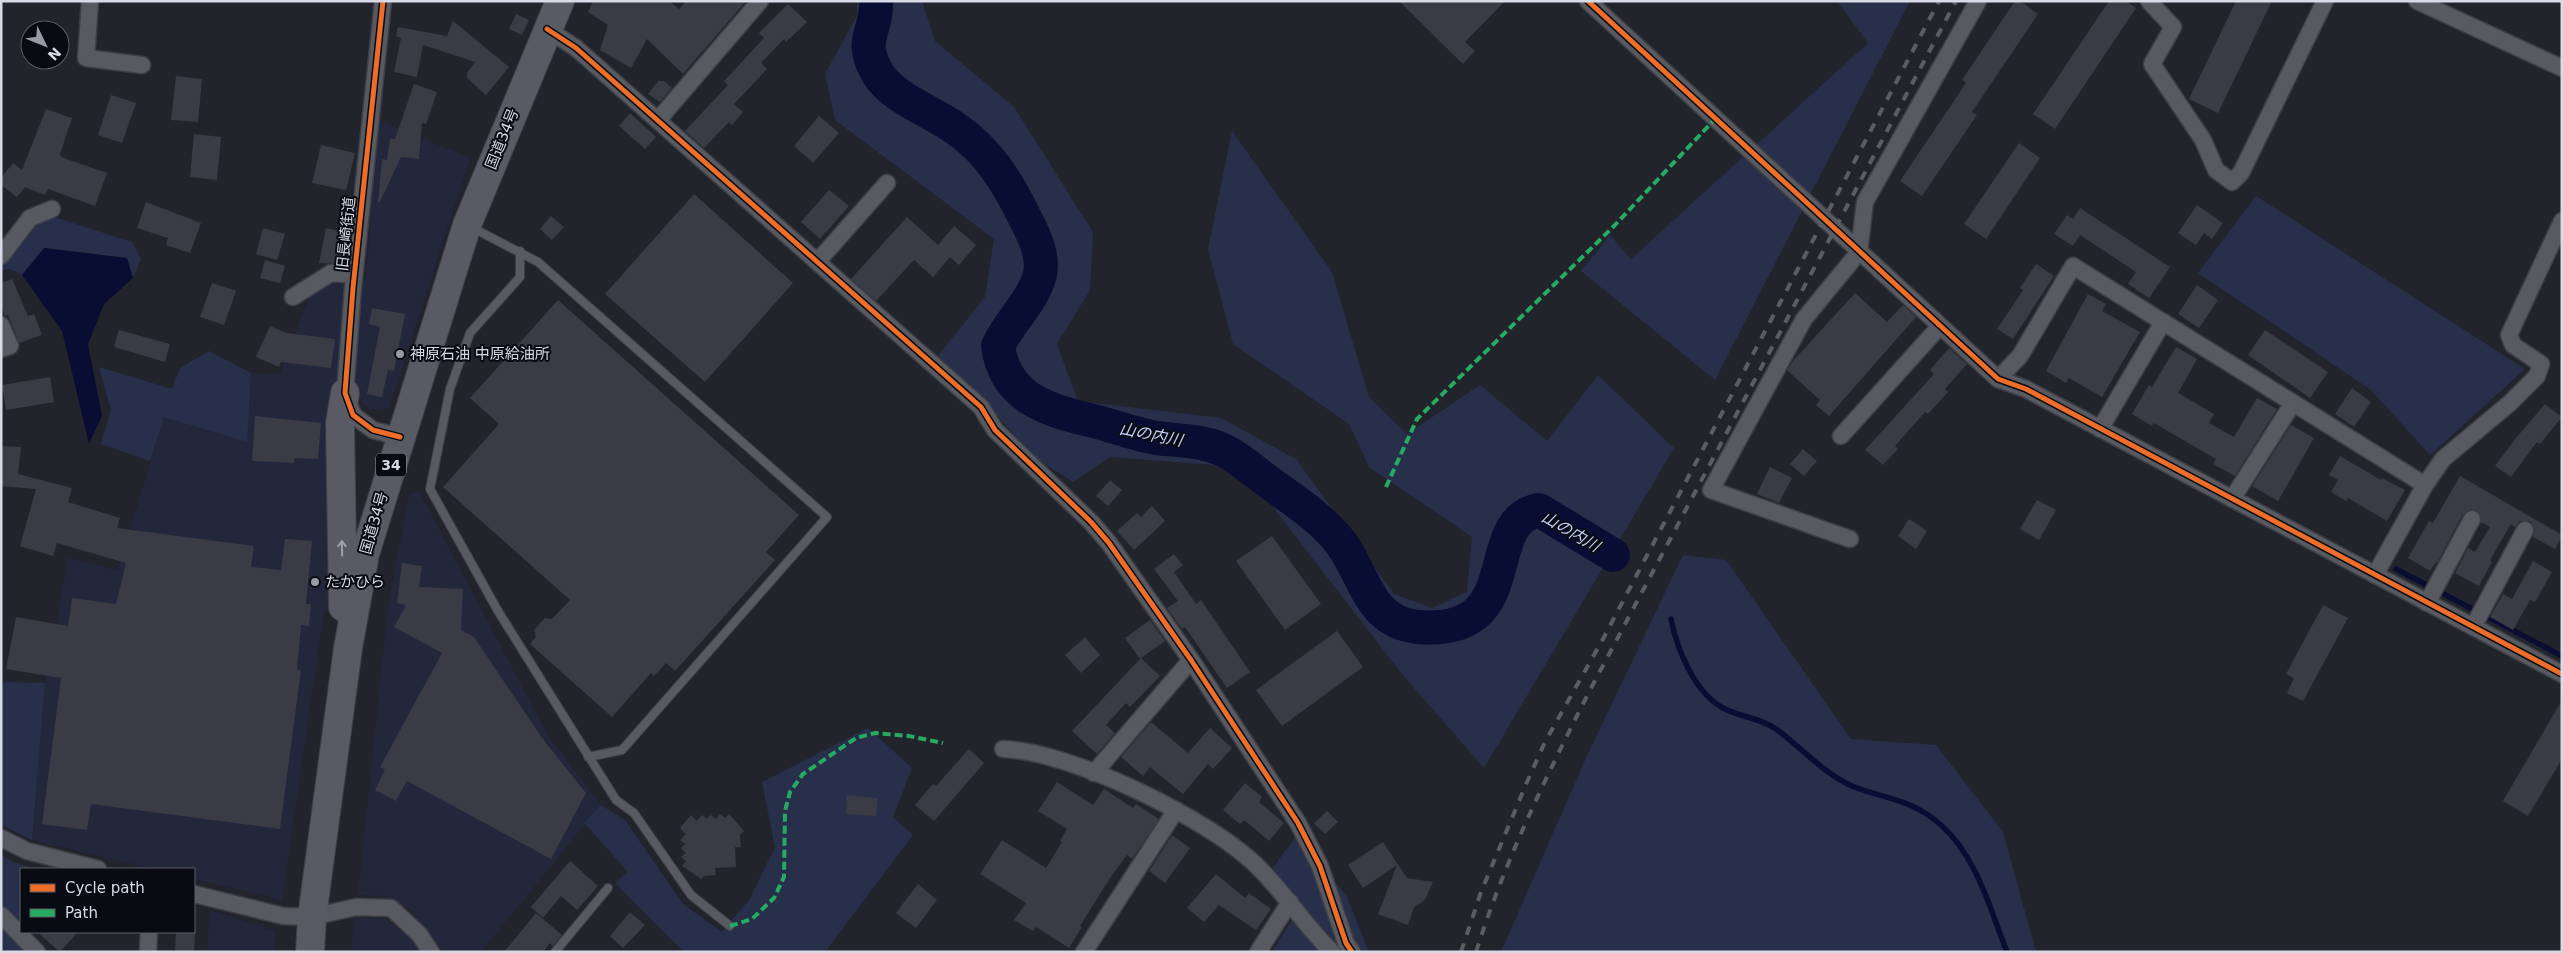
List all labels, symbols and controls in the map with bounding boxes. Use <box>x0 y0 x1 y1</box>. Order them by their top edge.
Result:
north arrow <box>20 20 70 70</box>
text: N <box>45 44 64 64</box>
street label: 国道34号 <box>482 106 522 172</box>
street label: 旧長崎街道 <box>333 196 359 272</box>
place label: 神原石油 中原給油所 <box>410 345 550 363</box>
marker: 神原石油 中原給油所 <box>394 348 406 360</box>
water label: 山の内川 <box>1118 419 1186 450</box>
road number: 34 <box>376 454 406 476</box>
street label: 国道34号 <box>357 490 391 556</box>
water label: 山の内川 <box>1538 507 1605 557</box>
one-way arrow <box>337 540 347 556</box>
place label: たかひら <box>325 573 385 591</box>
marker: たかひら <box>309 576 321 588</box>
legend <box>20 868 195 933</box>
text: Cycle path <box>65 879 145 897</box>
text: Path <box>65 904 98 922</box>

